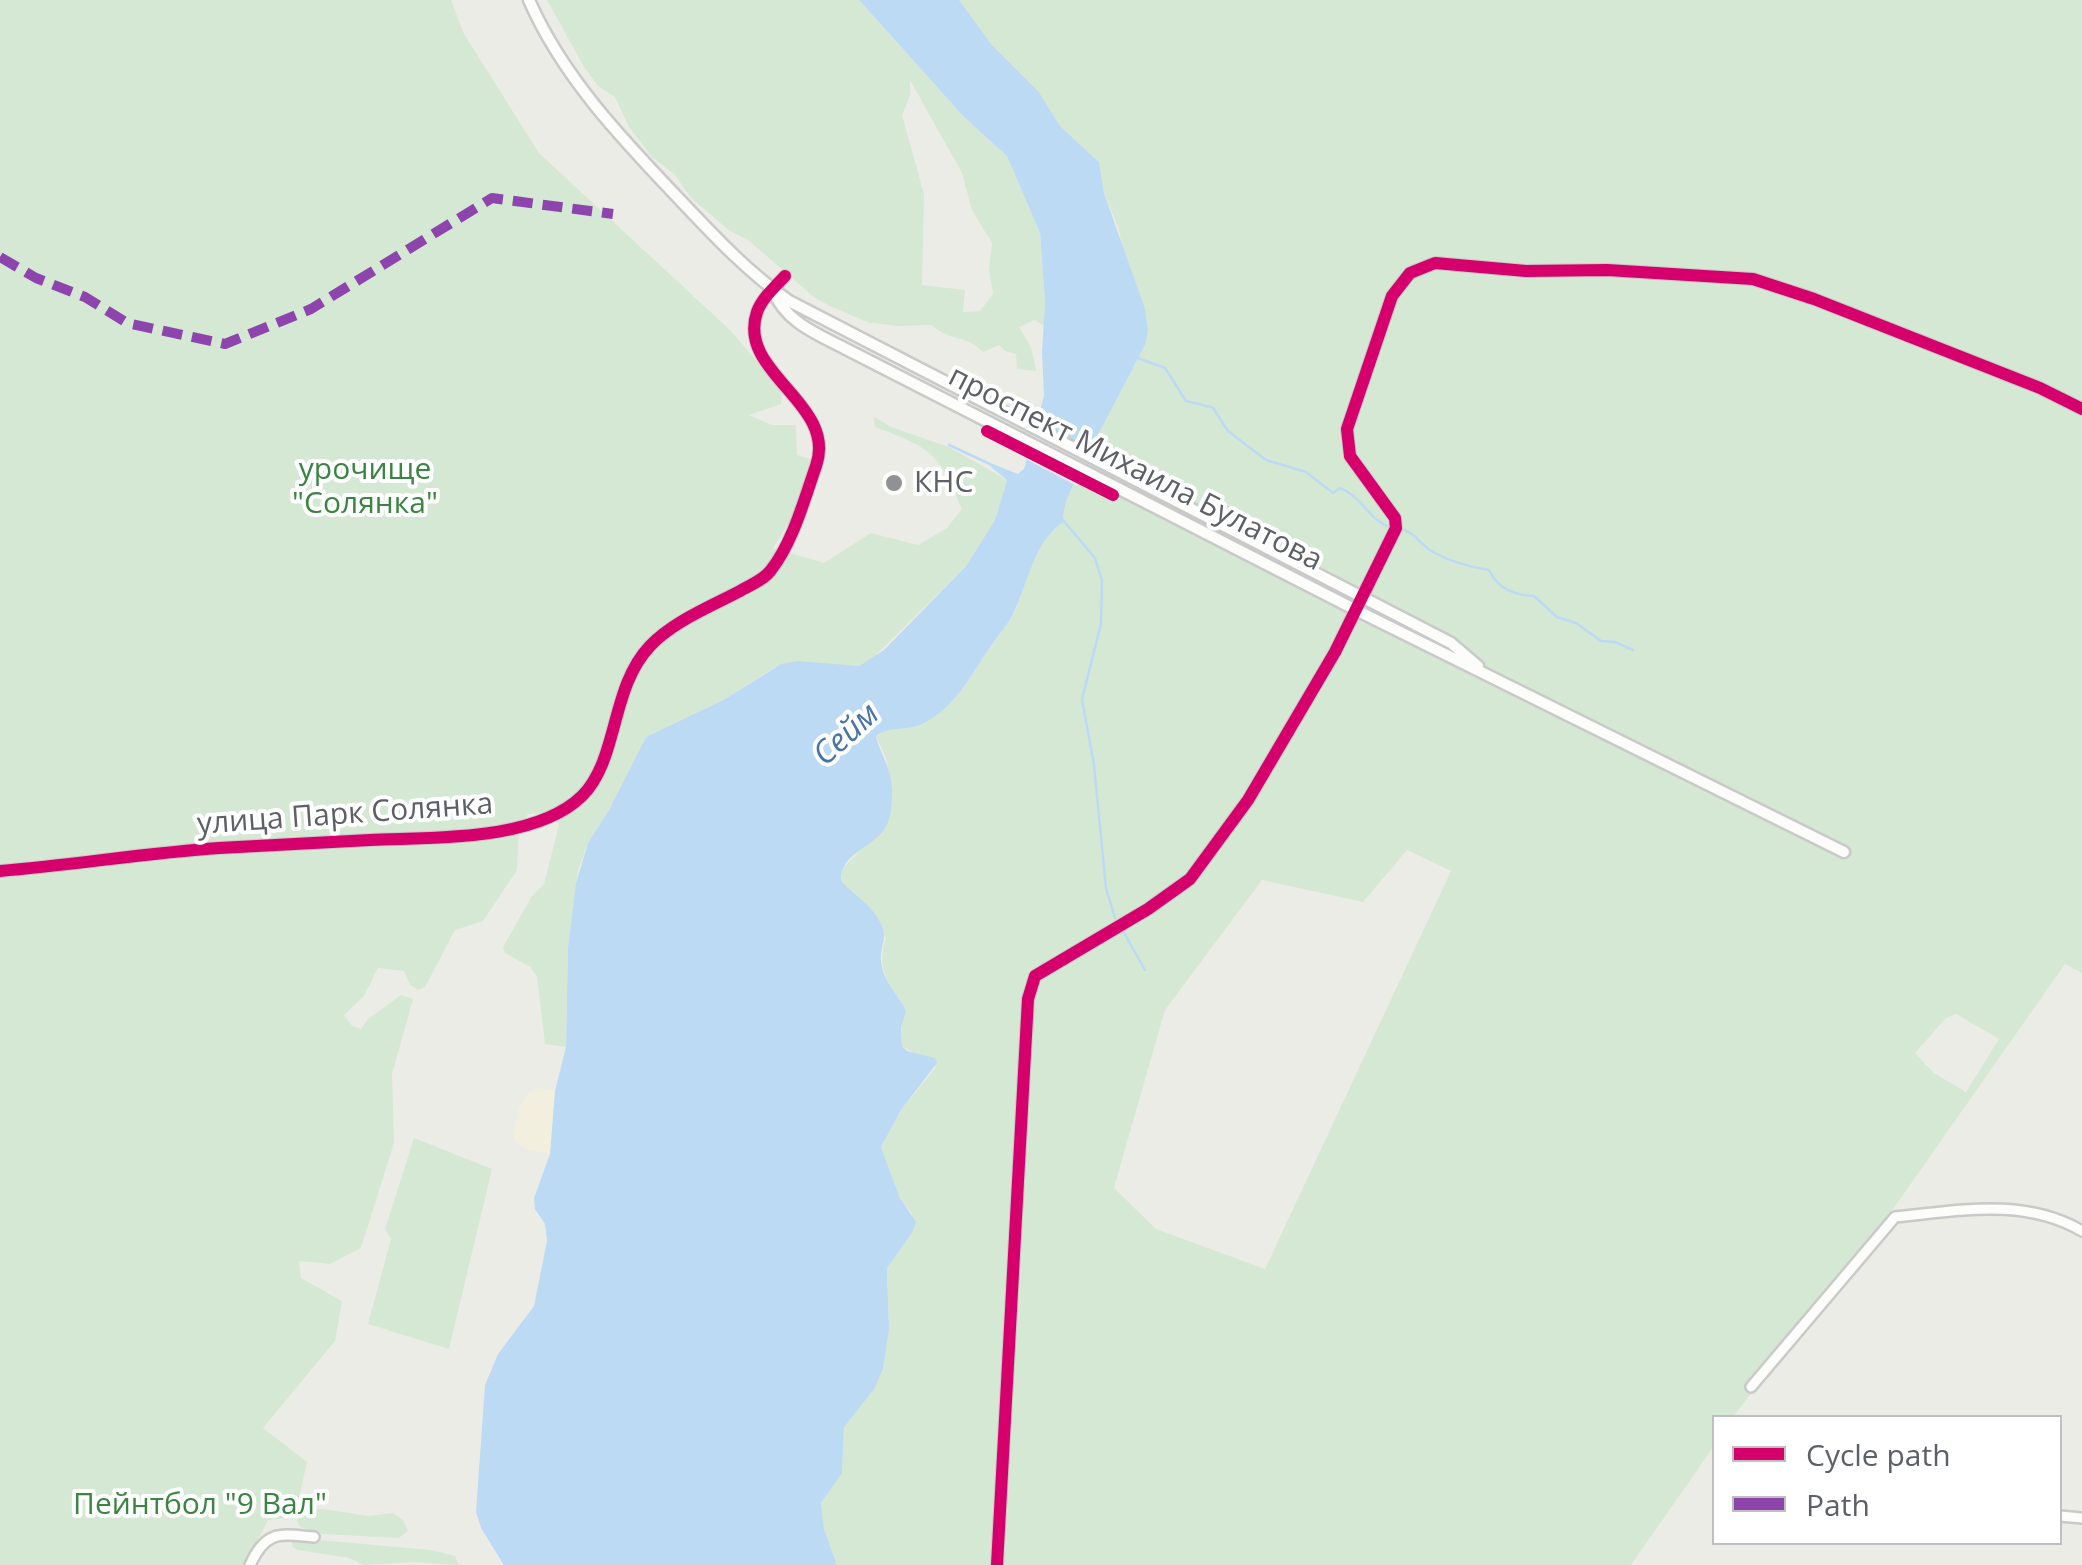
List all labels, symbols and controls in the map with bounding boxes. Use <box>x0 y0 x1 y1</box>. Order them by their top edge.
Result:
street label: проспект Михаила Булатова <box>942 359 1328 579</box>
park label: урочище "Солянка" <box>292 452 438 522</box>
place label: КНС <box>914 465 973 501</box>
marker: КНС <box>883 472 905 494</box>
water label: Сейм <box>806 696 888 774</box>
street label: улица Парк Солянка <box>196 787 494 843</box>
legend <box>1712 1415 2062 1545</box>
text: Cycle path <box>1806 1434 1951 1475</box>
text: Path <box>1806 1484 1870 1525</box>
park label: Пейнтбол "9 Вал" <box>73 1487 327 1523</box>

